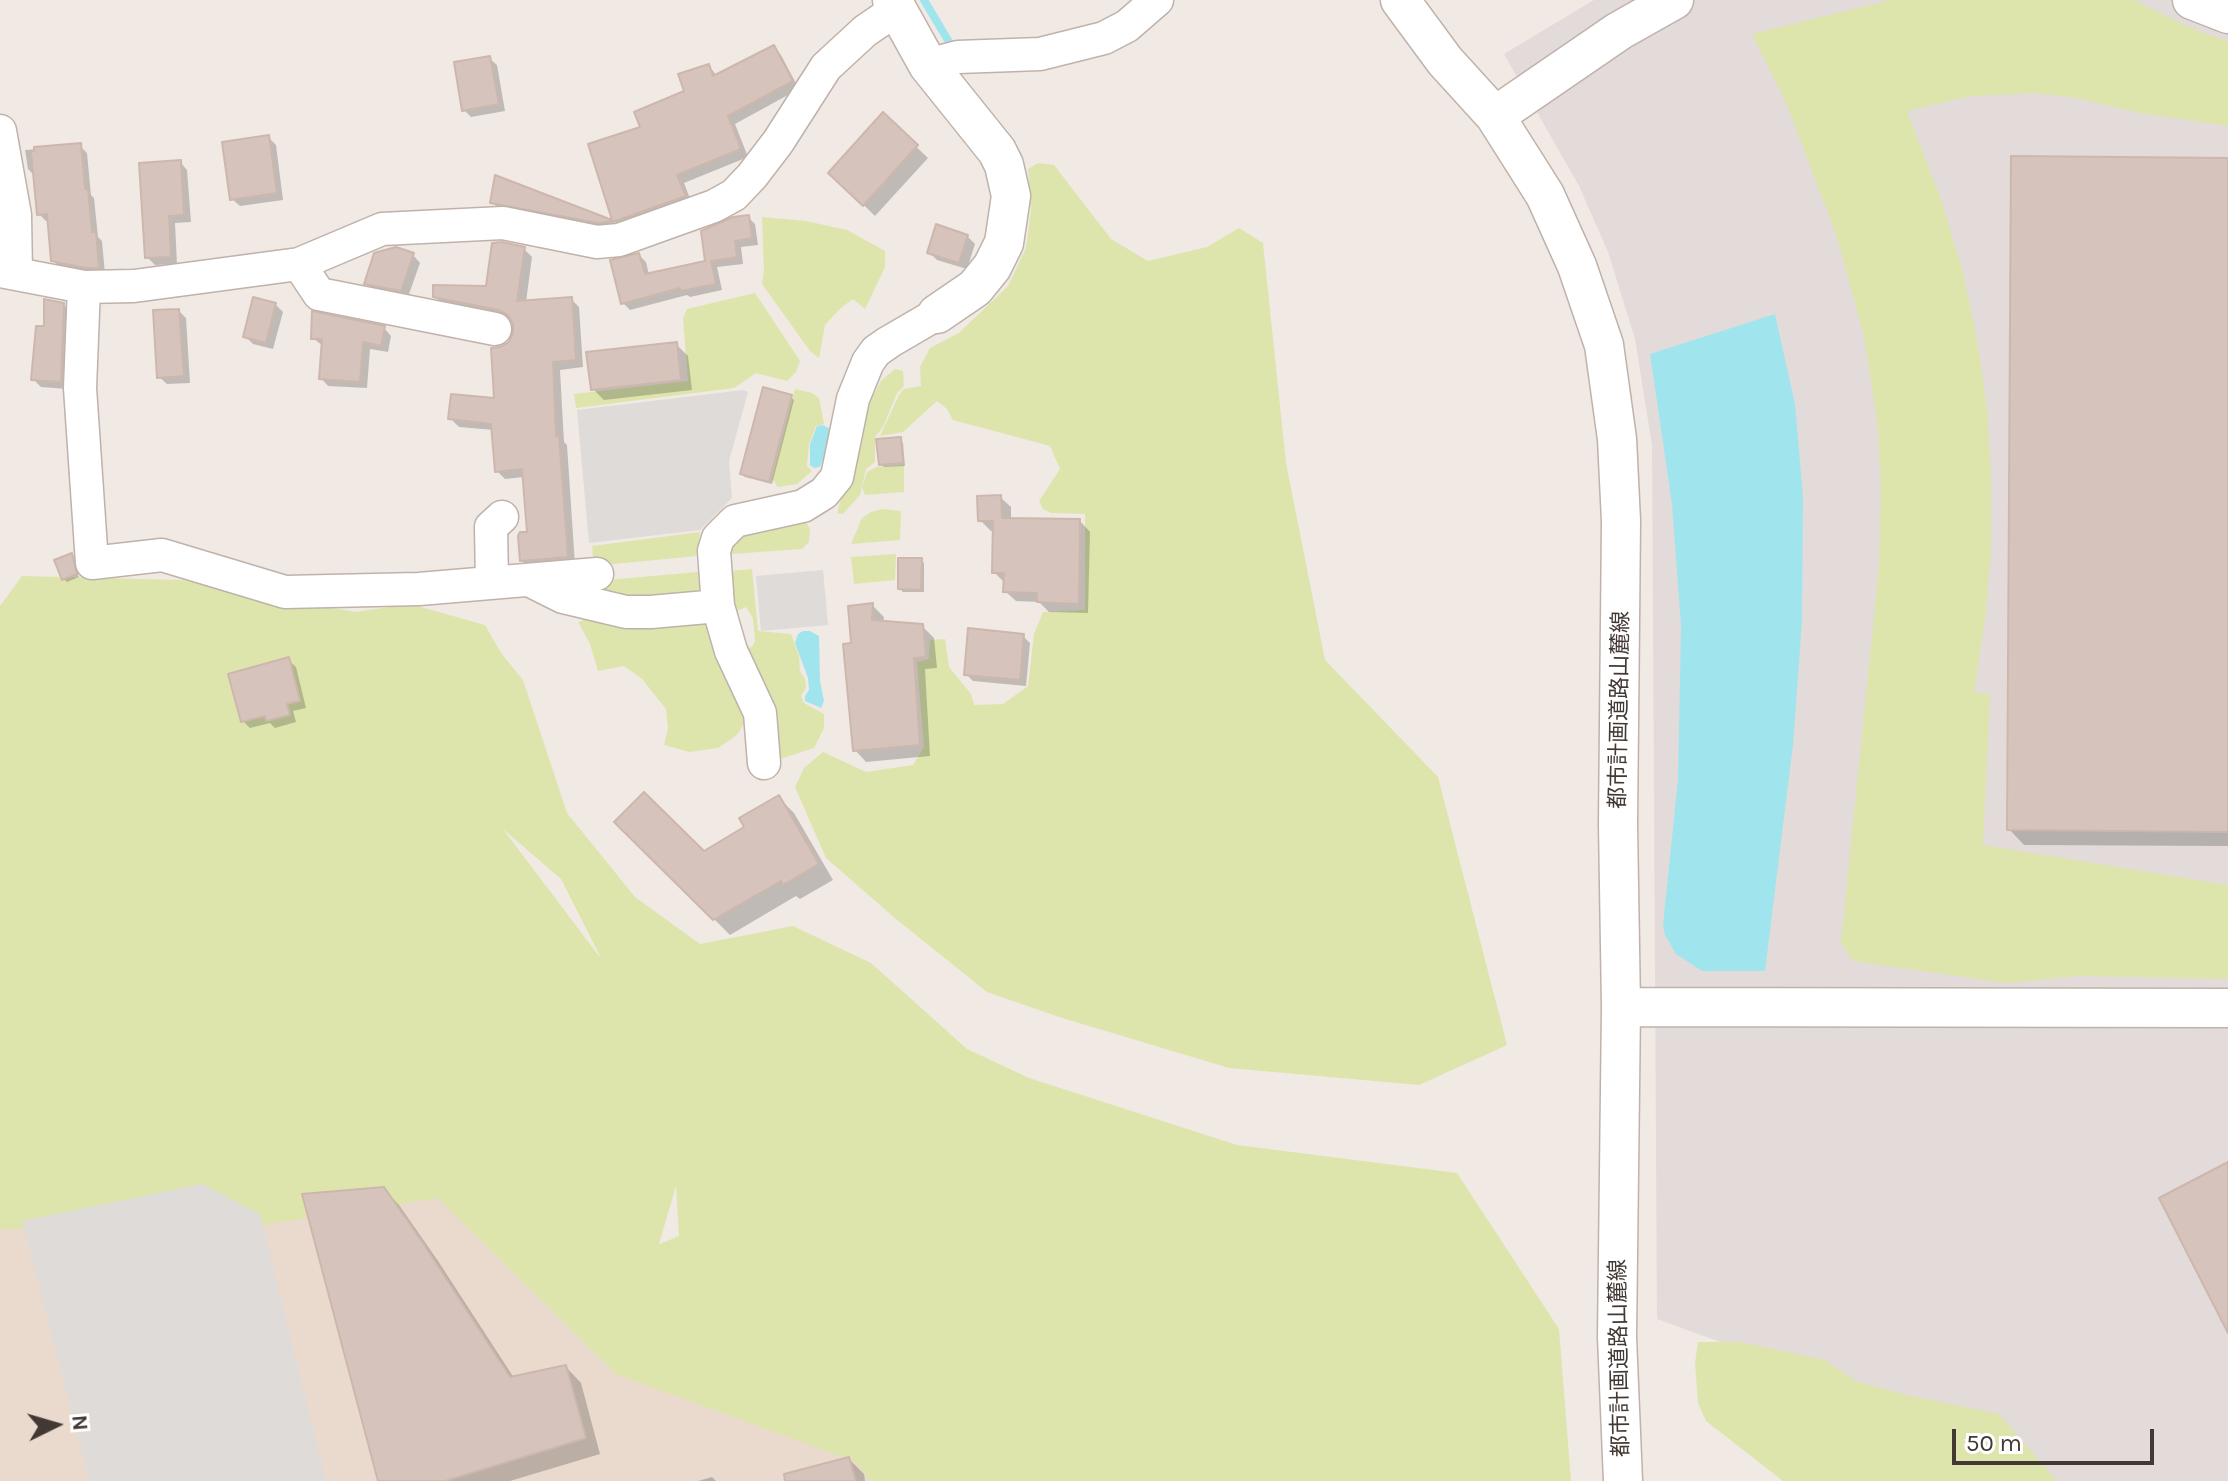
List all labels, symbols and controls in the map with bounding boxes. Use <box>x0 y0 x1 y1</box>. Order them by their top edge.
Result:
street label: 都市計画道路山麓線 <box>1605 611 1635 809</box>
street label: 都市計画道路山麓線 <box>1605 1259 1635 1457</box>
north arrow <box>16 1385 96 1465</box>
scale bar <box>1956 1413 2158 1463</box>
text: N <box>66 1414 94 1432</box>
text: 50 m <box>1966 1429 2022 1457</box>

